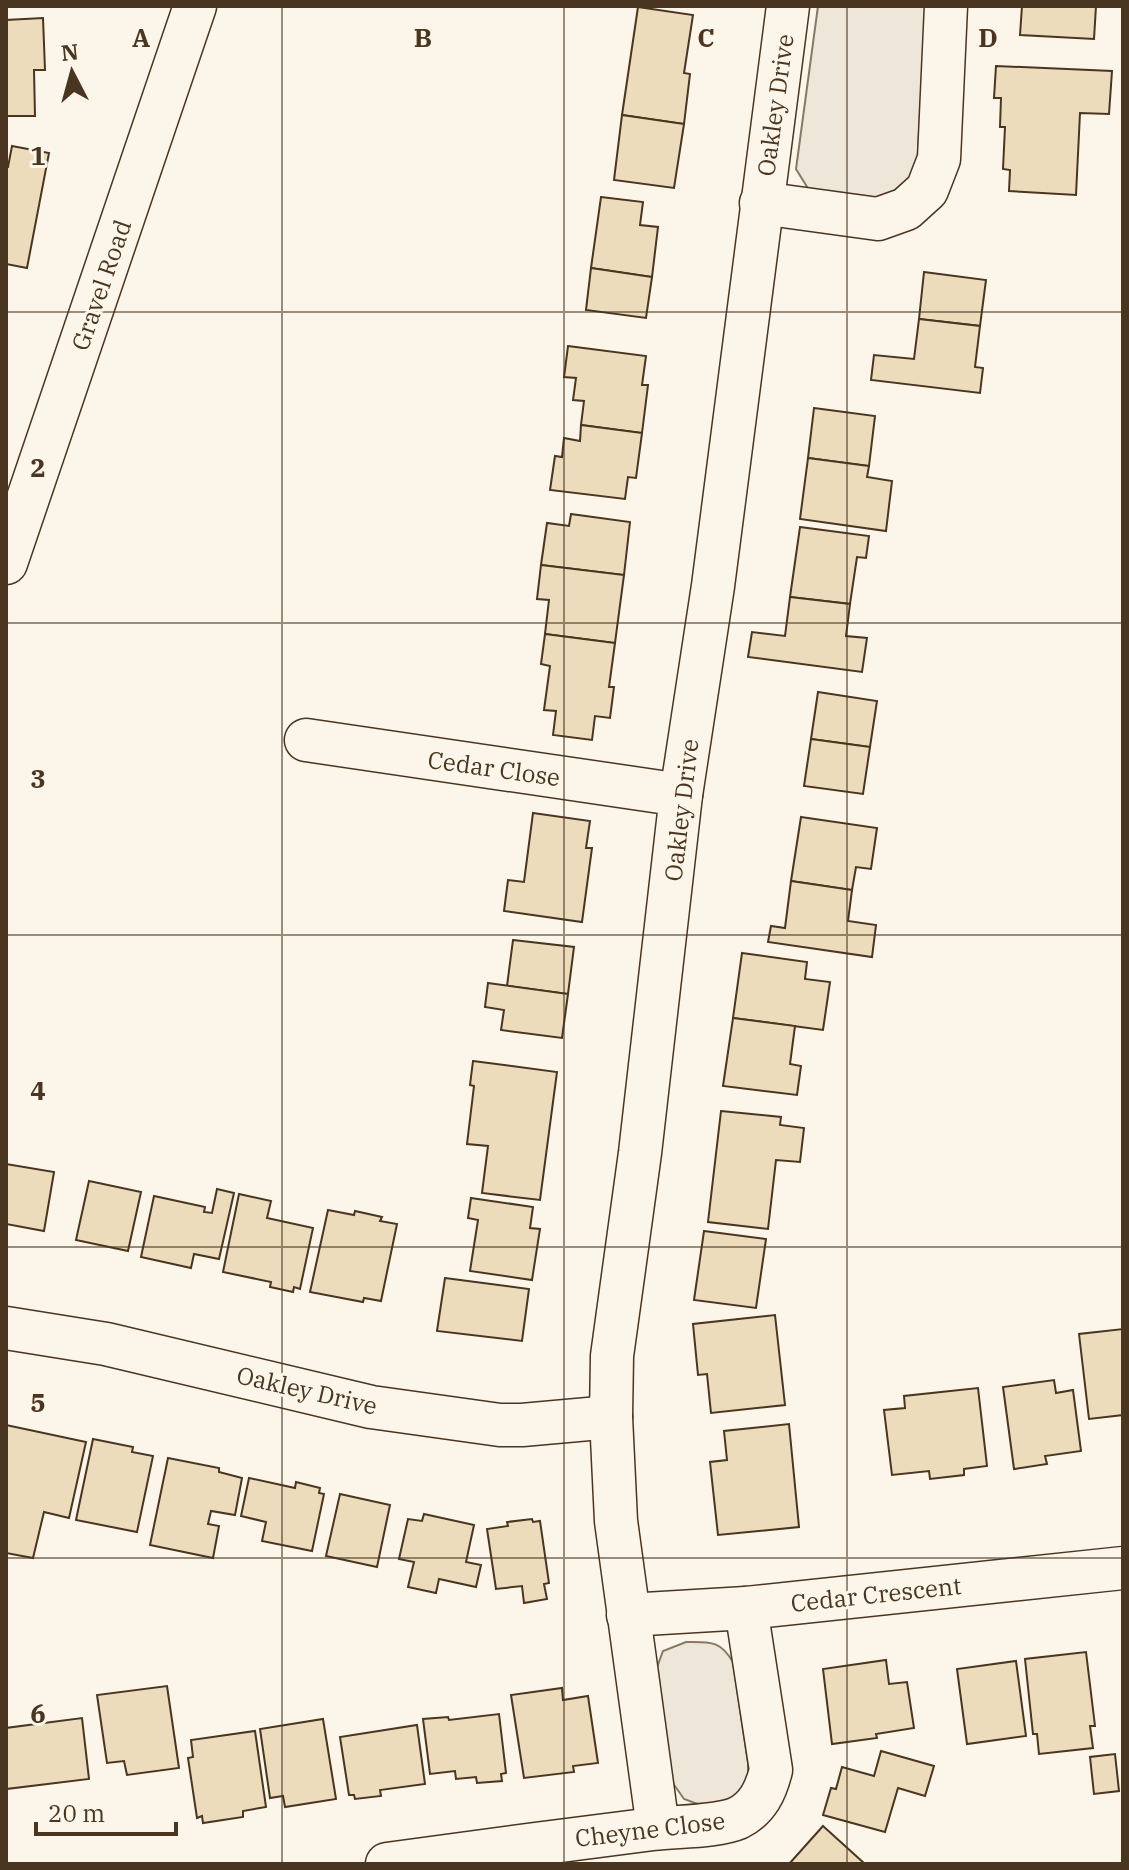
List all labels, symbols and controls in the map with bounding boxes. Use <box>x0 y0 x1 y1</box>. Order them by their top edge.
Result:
text: A <box>132 20 150 54</box>
text: B <box>414 20 432 54</box>
text: C <box>697 20 715 54</box>
text: D <box>978 20 998 54</box>
north arrow <box>32 32 112 112</box>
street label: Oakley Drive <box>749 32 801 178</box>
text: N <box>60 36 80 67</box>
text: 1 <box>30 138 46 172</box>
street label: Gravel Road <box>64 215 138 355</box>
text: 2 <box>30 450 46 484</box>
street label: Oakley Drive <box>656 737 706 883</box>
street label: Cedar Close <box>426 743 562 793</box>
text: 3 <box>30 761 46 795</box>
text: 4 <box>30 1073 46 1107</box>
street label: Oakley Drive <box>234 1358 380 1422</box>
text: 5 <box>30 1385 46 1419</box>
street label: Cedar Crescent <box>789 1569 963 1619</box>
text: 6 <box>30 1696 46 1730</box>
scale bar <box>36 1786 176 1836</box>
text: 20 m <box>48 1797 105 1829</box>
street label: Cheyne Close <box>573 1804 727 1854</box>

